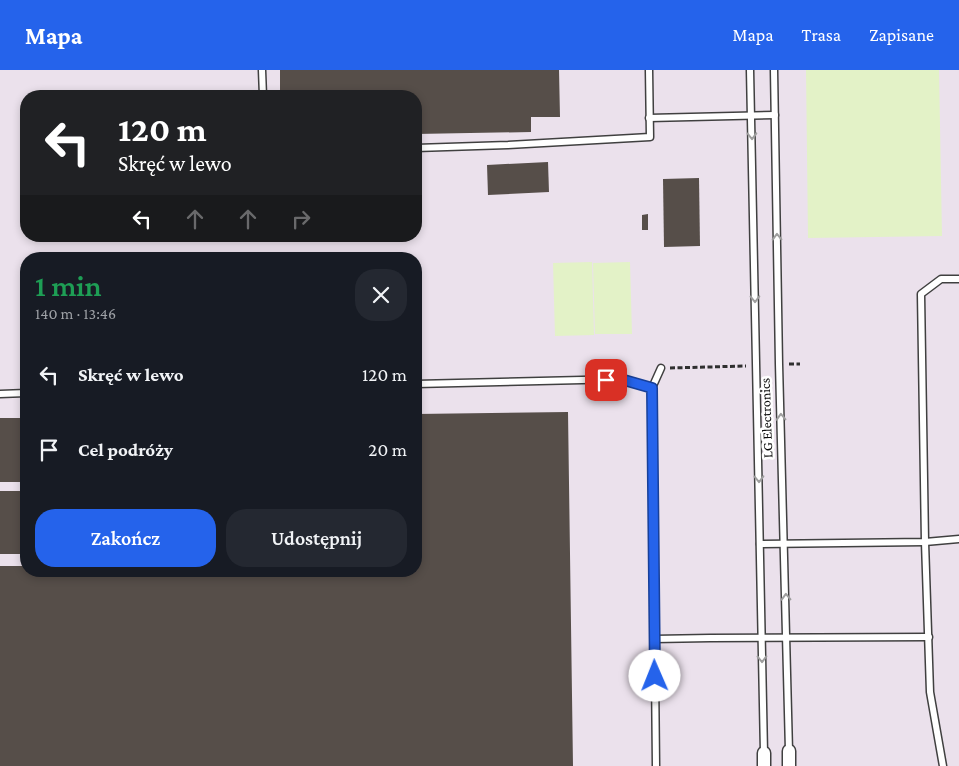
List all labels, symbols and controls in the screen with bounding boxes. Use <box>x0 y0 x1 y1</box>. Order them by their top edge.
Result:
text: Mapa <box>25 22 83 49</box>
text: Mapa <box>733 25 774 45</box>
text: Trasa <box>802 25 841 45</box>
text: Zapisane <box>869 25 934 45</box>
icon: left <box>35 110 100 175</box>
text: 120 m <box>118 110 207 149</box>
one-way arrow <box>747 132 757 140</box>
text: Skręć w lewo <box>118 151 232 176</box>
icon: left <box>128 205 156 233</box>
icon: ahead <box>181 205 209 233</box>
icon: ahead <box>234 205 262 233</box>
icon: right <box>287 205 315 233</box>
one-way arrow <box>772 233 782 240</box>
text: 1 min <box>35 269 102 302</box>
button: close <box>355 269 407 321</box>
one-way arrow <box>750 295 760 303</box>
text: 140 m · 13:46 <box>35 305 116 322</box>
pin <box>585 359 627 401</box>
icon: left <box>35 361 63 389</box>
text: Skręć w lewo <box>78 364 184 385</box>
text: 120 m <box>362 364 407 385</box>
icon: arrive <box>592 366 620 394</box>
street label: LG Electronics <box>757 378 775 458</box>
one-way arrow <box>776 413 786 420</box>
icon: arrive <box>35 436 63 464</box>
text: Cel podróży <box>78 439 173 460</box>
text: 20 m <box>368 439 407 460</box>
one-way arrow <box>753 475 764 483</box>
button: Zakończ <box>35 509 216 567</box>
button: Udostępnij <box>226 509 407 567</box>
one-way arrow <box>781 593 791 600</box>
position arrow <box>628 649 680 701</box>
one-way arrow <box>757 655 767 663</box>

